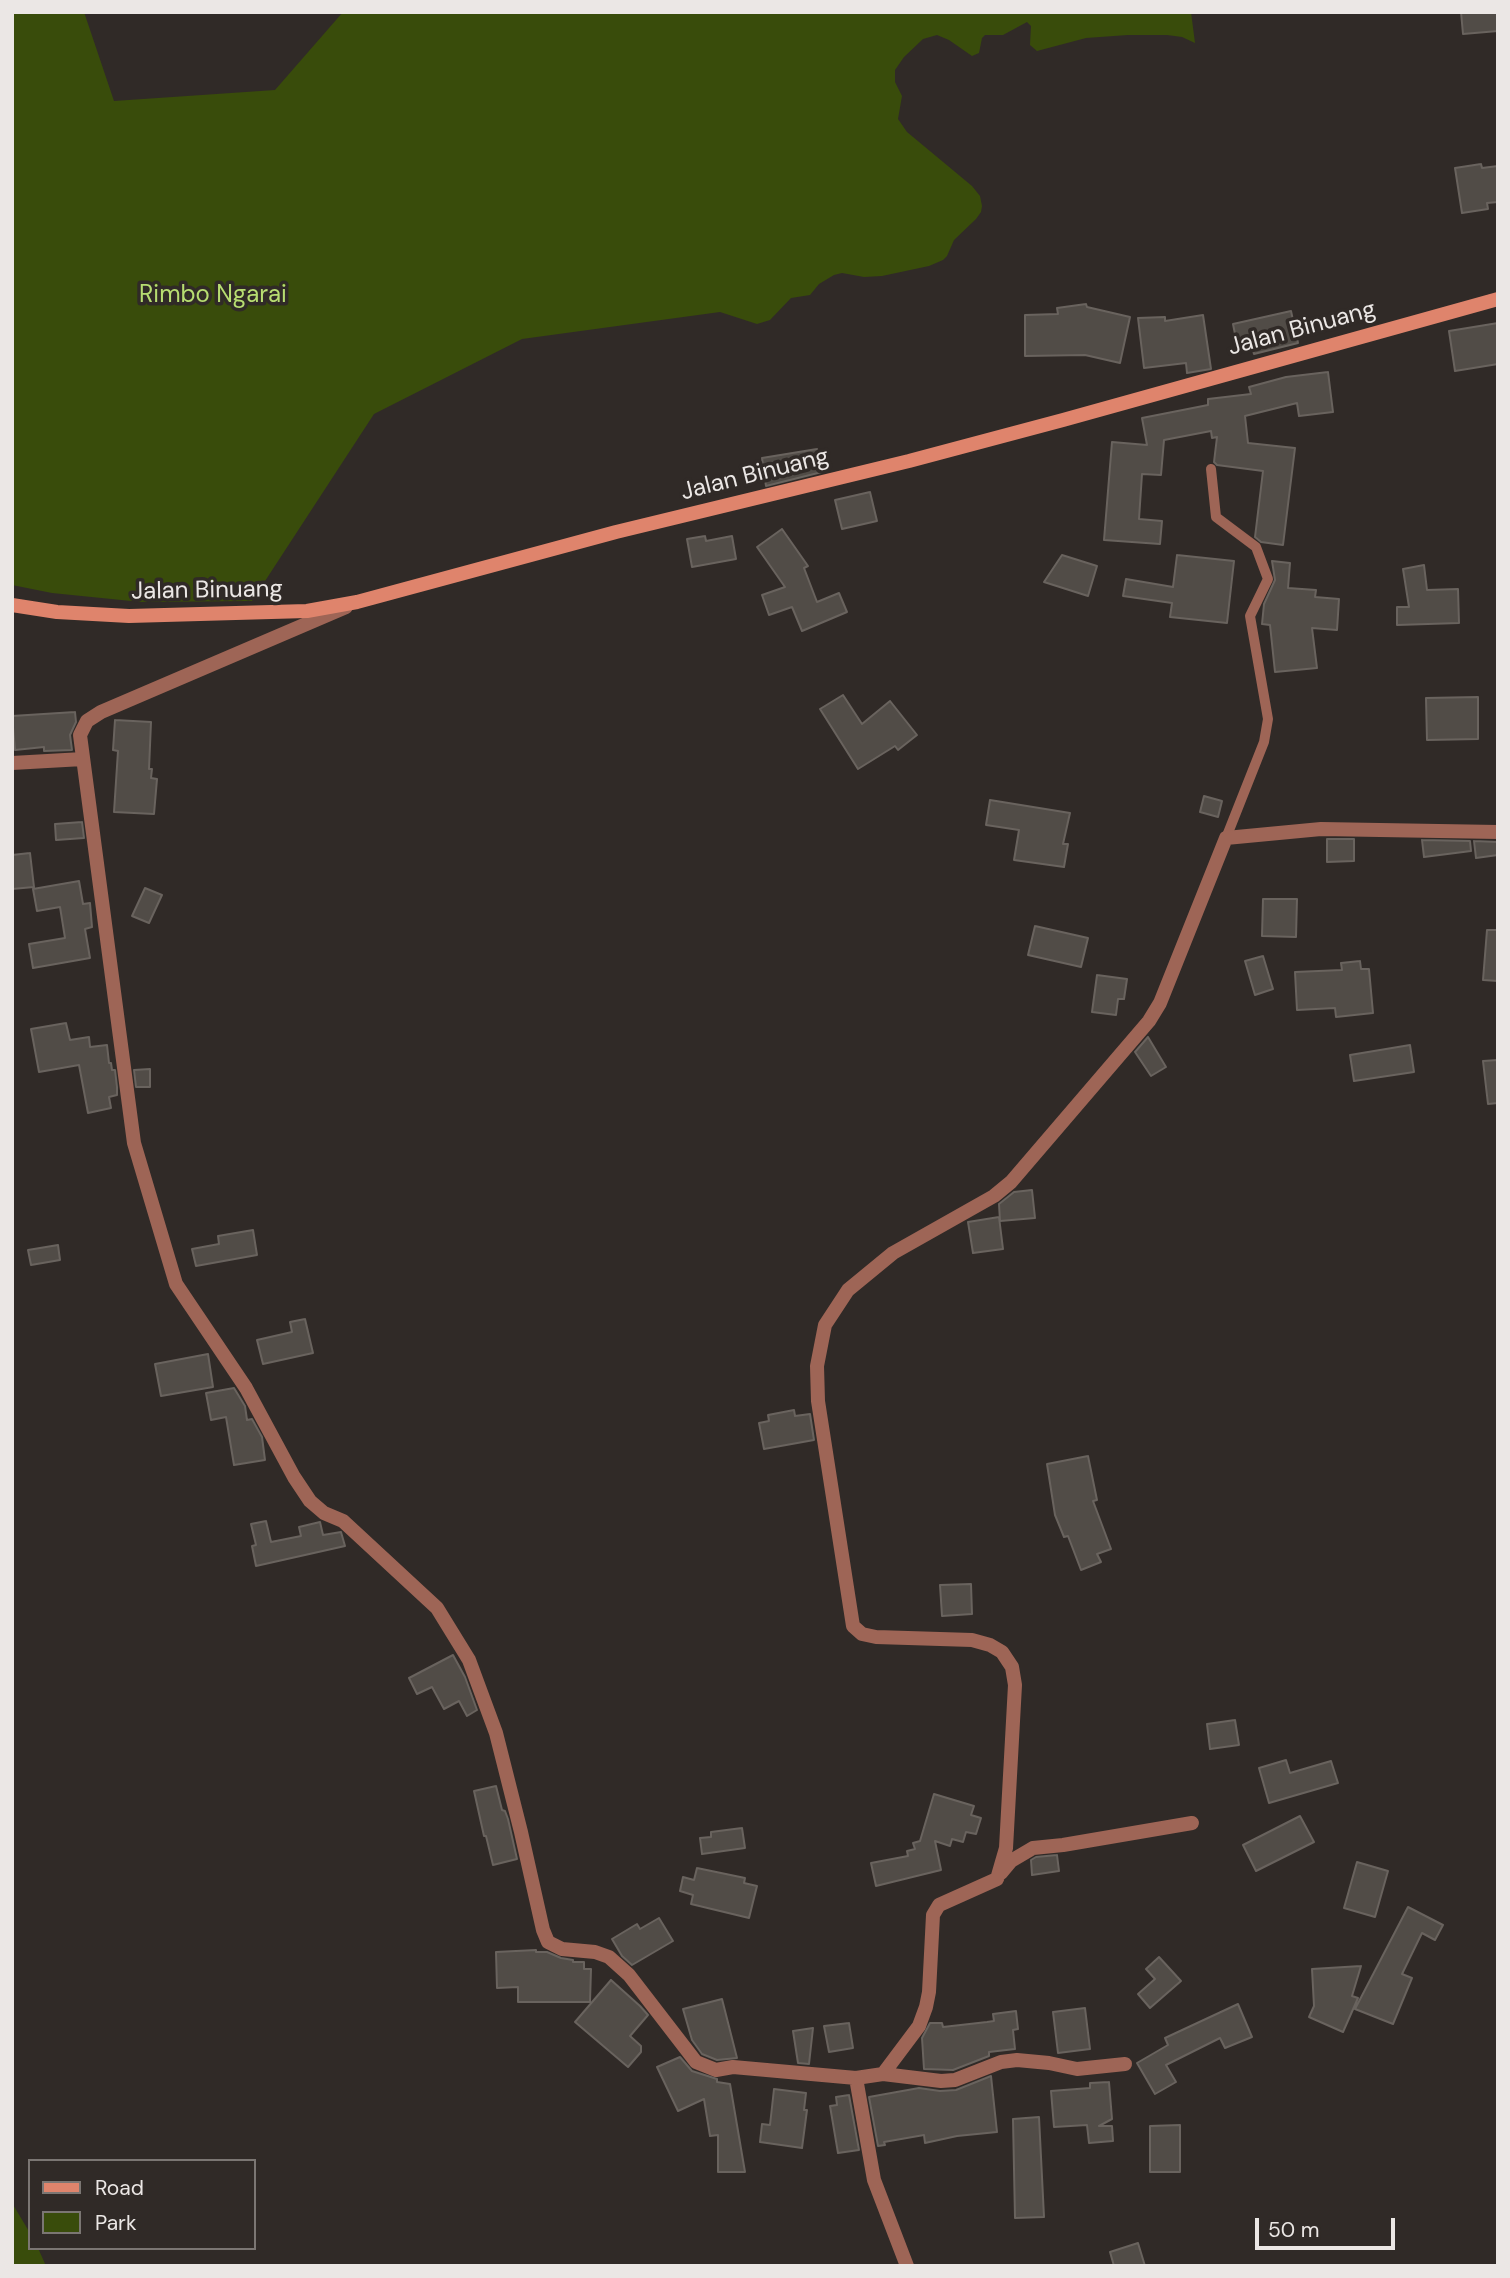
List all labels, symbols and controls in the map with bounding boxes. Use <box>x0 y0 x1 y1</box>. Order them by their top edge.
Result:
park label: Rimbo Ngarai <box>139 282 287 310</box>
street label: Jalan Binuang <box>1225 295 1379 363</box>
street label: Jalan Binuang <box>678 443 832 507</box>
street label: Jalan Binuang <box>131 575 283 607</box>
legend <box>28 2159 256 2250</box>
text: Road <box>95 2174 144 2202</box>
scale bar <box>1258 2204 1398 2248</box>
text: Park <box>95 2209 136 2237</box>
text: 50 m <box>1268 2216 1319 2244</box>

